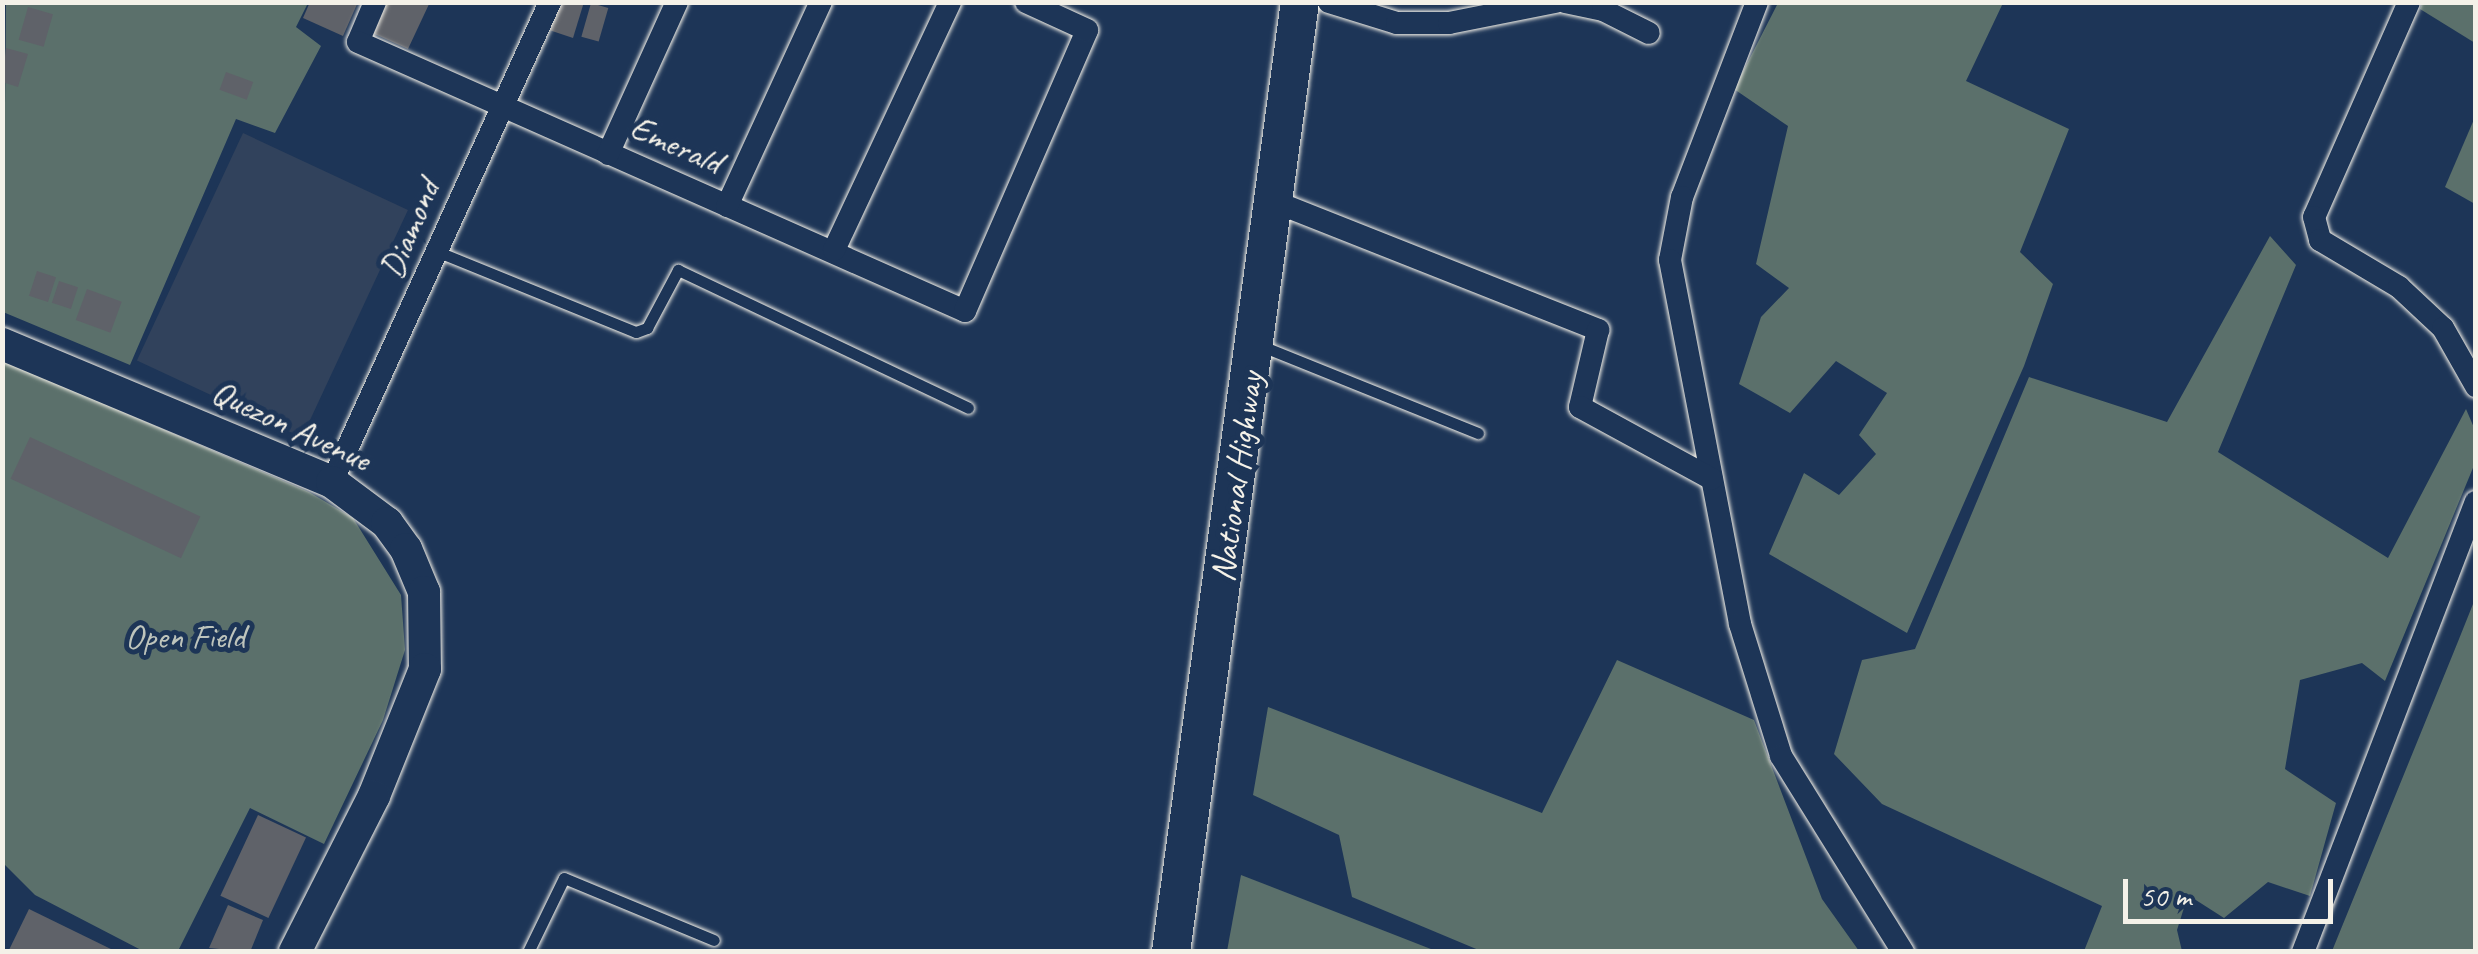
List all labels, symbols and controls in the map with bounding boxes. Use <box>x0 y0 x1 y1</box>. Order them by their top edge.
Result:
street label: Emerald <box>624 106 728 184</box>
street label: Diamond <box>371 173 449 285</box>
street label: National Highway <box>1202 370 1272 584</box>
street label: Quezon Avenue <box>205 371 377 481</box>
park label: Open Field <box>125 616 245 658</box>
scale bar <box>2128 859 2338 921</box>
text: 50 m <box>2140 877 2191 915</box>

